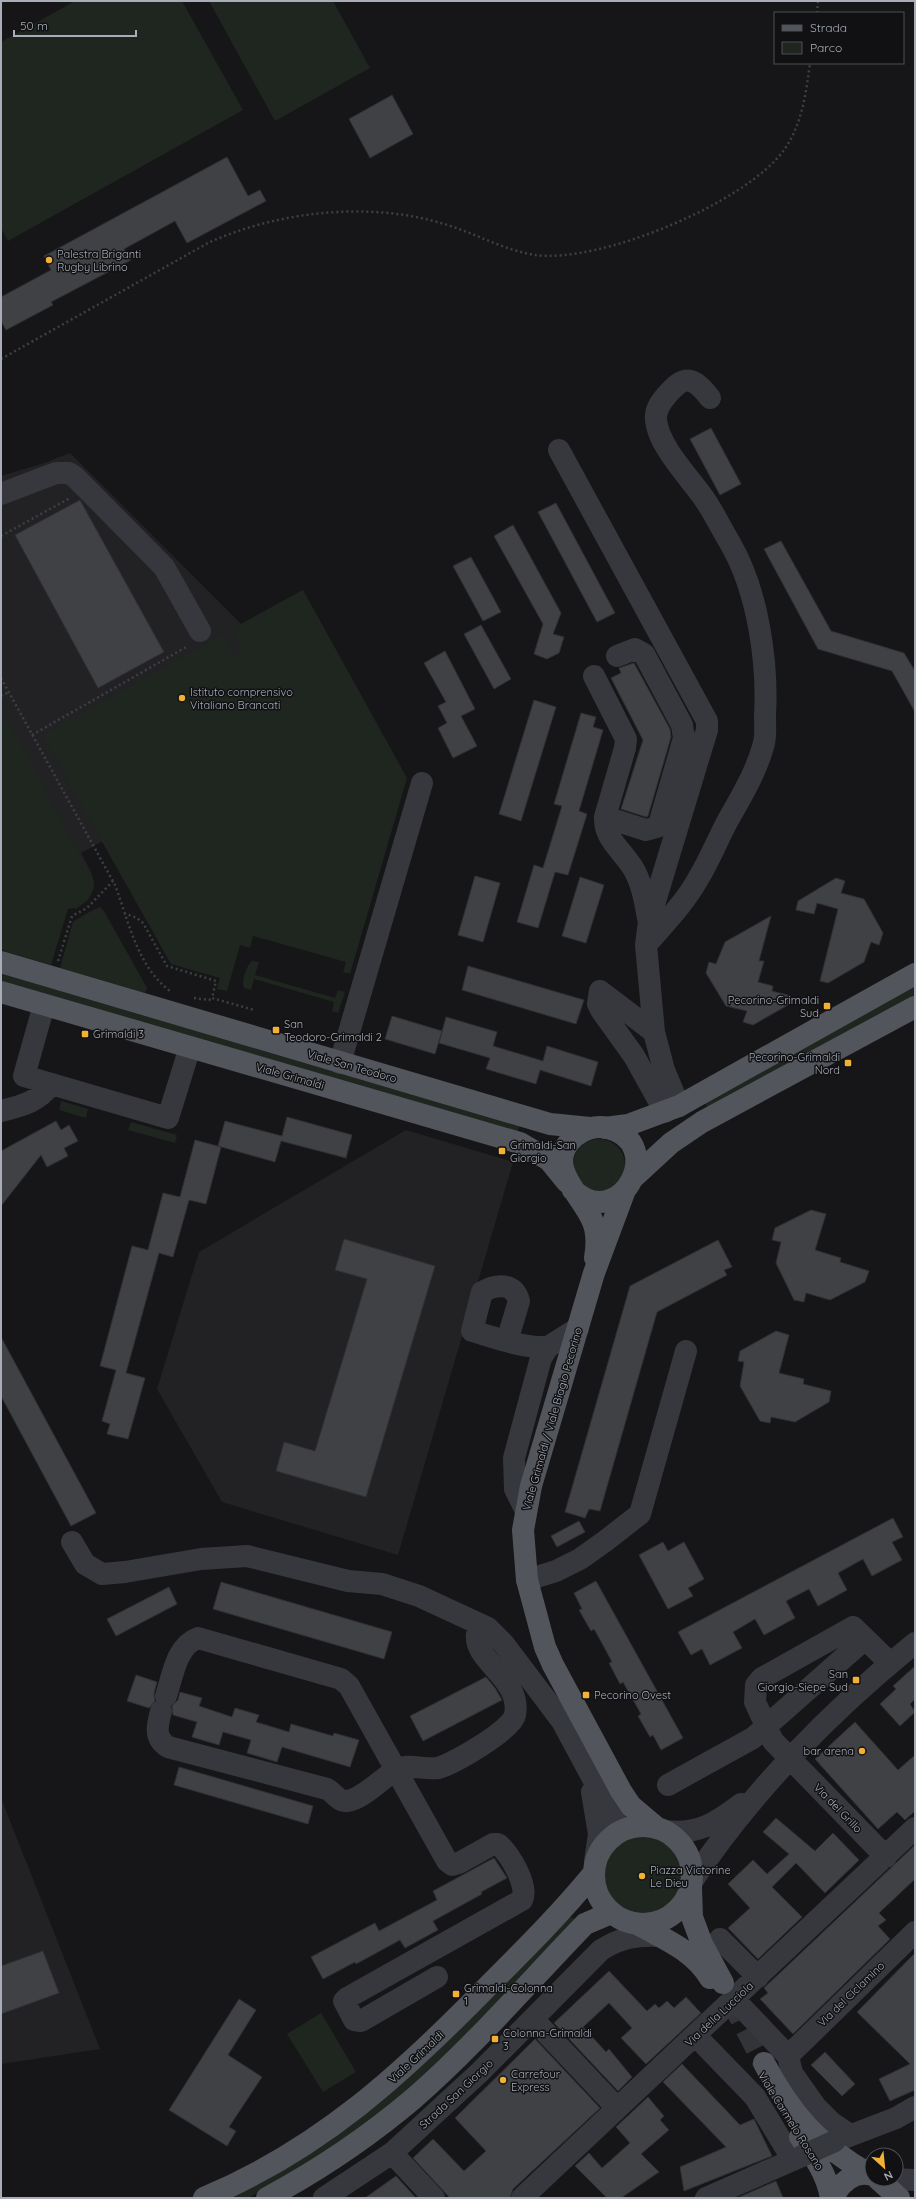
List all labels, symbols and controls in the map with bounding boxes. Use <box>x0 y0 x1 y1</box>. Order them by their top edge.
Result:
scale bar <box>14 12 136 38</box>
legend <box>774 12 904 64</box>
text: 50 m <box>20 18 48 33</box>
text: Strada <box>810 20 847 35</box>
text: Parco <box>810 40 842 55</box>
place label: Palestra Briganti Rugby Librino <box>57 247 141 274</box>
marker: Palestra Briganti Rugby Librino <box>44 255 54 265</box>
place label: Istituto comprensivo Vitaliano Brancati <box>190 685 293 712</box>
marker: Istituto comprensivo Vitaliano Brancati <box>177 693 187 703</box>
place label: Pecorino-Grimaldi Sud <box>728 993 819 1020</box>
marker: Pecorino-Grimaldi Sud <box>822 1001 832 1011</box>
place label: San Teodoro-Grimaldi 2 <box>284 1017 382 1044</box>
marker: San Teodoro-Grimaldi 2 <box>271 1025 281 1035</box>
place label: Grimaldi 3 <box>93 1027 144 1041</box>
marker: Grimaldi 3 <box>80 1029 90 1039</box>
street label: Viale San Teodoro <box>306 1047 399 1086</box>
place label: Pecorino-Grimaldi Nord <box>749 1050 840 1077</box>
marker: Pecorino-Grimaldi Nord <box>843 1058 853 1068</box>
street label: Viale Grimaldi <box>254 1060 326 1092</box>
place label: Grimaldi-San Giorgio <box>510 1138 576 1165</box>
marker: Grimaldi-San Giorgio <box>497 1146 507 1156</box>
street label: Viale Grimaldi / Viale Biagio Pecorino <box>519 1326 585 1512</box>
place label: San Giorgio-Siepe Sud <box>757 1667 848 1694</box>
marker: San Giorgio-Siepe Sud <box>851 1675 861 1685</box>
place label: Pecorino Ovest <box>594 1688 671 1702</box>
marker: Pecorino Ovest <box>581 1690 591 1700</box>
place label: bar arena <box>804 1744 854 1758</box>
marker: bar arena <box>857 1746 867 1756</box>
street label: Via del Grillo <box>811 1780 865 1836</box>
place label: Piazza Victorine Le Dieu <box>650 1863 731 1890</box>
marker: Piazza Victorine Le Dieu <box>637 1871 647 1881</box>
street label: Via del Ciclamino <box>815 1958 888 2029</box>
street label: Via della Lucciola <box>682 1979 756 2049</box>
place label: Grimaldi-Colonna 1 <box>464 1981 553 2008</box>
marker: Grimaldi-Colonna 1 <box>451 1989 461 1999</box>
place label: Colonna-Grimaldi 3 <box>503 2026 592 2053</box>
street label: Viale Grimaldi <box>385 2028 447 2086</box>
marker: Colonna-Grimaldi 3 <box>490 2034 500 2044</box>
street label: Strada San Giorgio <box>416 2056 496 2132</box>
place label: Carrefour Express <box>511 2067 561 2094</box>
street label: Viale Carmelo Rosano <box>755 2069 827 2173</box>
marker: Carrefour Express <box>498 2075 508 2085</box>
north arrow <box>864 2147 904 2187</box>
text: N <box>882 2168 895 2184</box>

